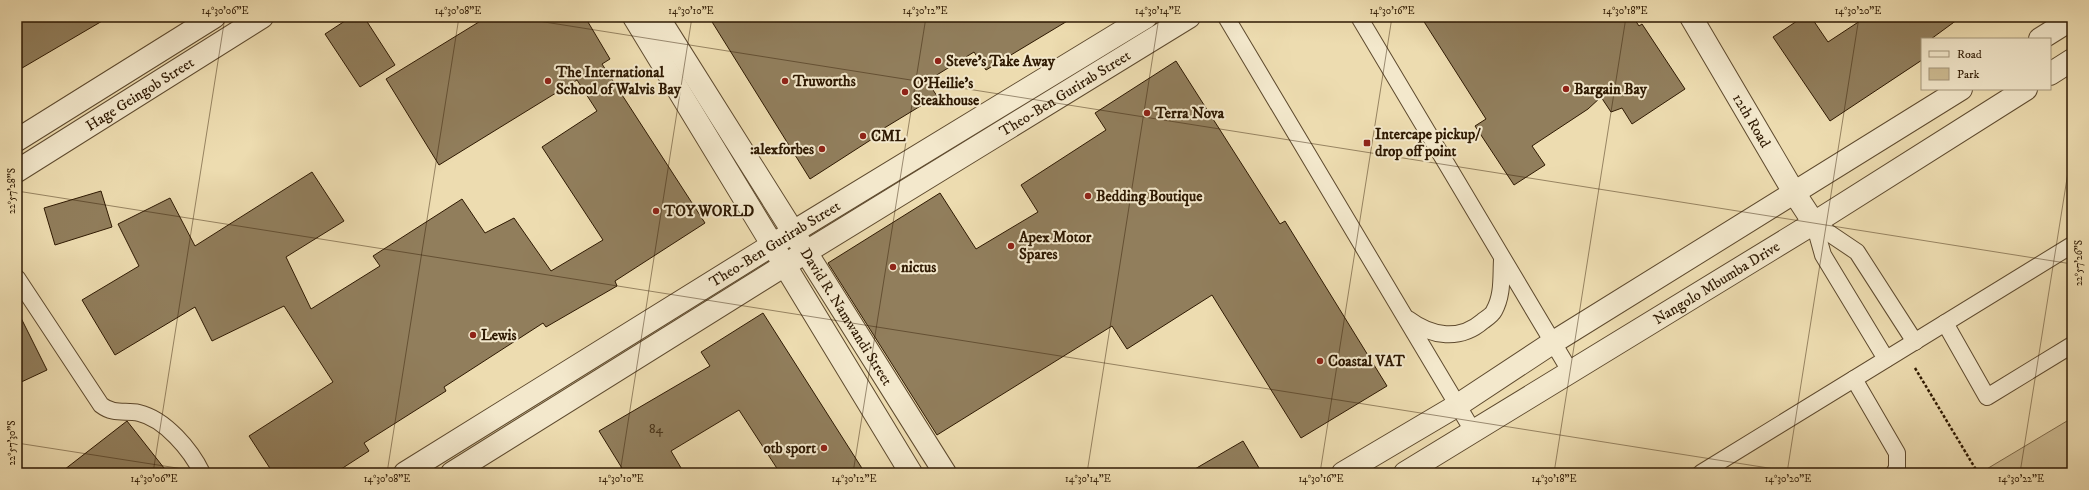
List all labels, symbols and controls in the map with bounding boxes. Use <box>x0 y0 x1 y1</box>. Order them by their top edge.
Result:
text: 14°30'06"E <box>202 5 248 17</box>
text: 14°30'08"E <box>435 5 481 17</box>
text: 14°30'10"E <box>668 5 714 17</box>
text: 14°30'12"E <box>903 5 947 17</box>
text: 14°30'14"E <box>1135 5 1181 17</box>
text: 14°30'16"E <box>1369 5 1415 17</box>
text: 14°30'18"E <box>1602 5 1648 17</box>
text: 14°30'20"E <box>1835 5 1881 17</box>
legend <box>1921 38 2051 90</box>
street label: Theo-Ben Gurirab Street <box>996 46 1134 141</box>
text: Road <box>1957 47 1982 62</box>
place label: Steve's Take Away <box>946 52 1056 71</box>
street label: Hage Geingob Street <box>82 53 198 135</box>
marker: Steve's Take Away <box>933 56 943 66</box>
place label: The International School of Walvis Bay <box>555 63 682 99</box>
text: Park <box>1957 67 1979 82</box>
place label: Truworths <box>792 72 856 91</box>
place label: O'Heilie's Steakhouse <box>913 74 980 110</box>
marker: The International School of Walvis Bay <box>543 76 553 86</box>
marker: Truworths <box>780 76 790 86</box>
place label: Bargain Bay <box>1574 80 1648 99</box>
marker: Bargain Bay <box>1561 84 1571 94</box>
marker: O'Heilie's Steakhouse <box>900 87 910 97</box>
street label: 12th Road <box>1728 90 1775 152</box>
place label: Terra Nova <box>1154 104 1225 123</box>
marker: Terra Nova <box>1142 108 1152 118</box>
place label: Intercape pickup/ drop off point <box>1375 125 1481 161</box>
place label: CML <box>871 127 906 146</box>
marker: CML <box>858 131 868 141</box>
marker: Intercape pickup/ drop off point <box>1362 138 1372 148</box>
place label: :alexforbes <box>750 140 814 159</box>
marker: :alexforbes <box>817 144 827 154</box>
text: 22°57'28"S <box>6 168 18 214</box>
place label: Bedding Boutique <box>1096 187 1203 207</box>
marker: Bedding Boutique <box>1083 191 1093 201</box>
street label: Theo-Ben Gurirab Street <box>706 196 844 292</box>
place label: TOY WORLD <box>663 202 754 221</box>
marker: TOY WORLD <box>651 206 661 216</box>
place label: Apex Motor Spares <box>1018 228 1092 264</box>
street label: Nangolo Mbumba Drive <box>1650 237 1784 329</box>
text: 22°57'26"S <box>2073 240 2085 286</box>
marker: Apex Motor Spares <box>1006 241 1016 251</box>
street label: David R. Namwandi Street <box>796 245 897 389</box>
place label: nictus <box>901 258 936 277</box>
marker: nictus <box>888 262 898 272</box>
place label: Lewis <box>481 326 516 345</box>
marker: Lewis <box>468 330 478 340</box>
place label: Coastal VAT <box>1328 352 1406 371</box>
marker: Coastal VAT <box>1315 356 1325 366</box>
text: 22°57'30"S <box>6 420 18 466</box>
house number: 84 <box>649 421 664 437</box>
place label: otb sport <box>763 439 816 458</box>
marker: otb sport <box>819 443 829 453</box>
text: 14°30'06"E <box>131 473 177 485</box>
text: 14°30'08"E <box>364 473 410 485</box>
text: 14°30'10"E <box>598 473 644 485</box>
text: 14°30'12"E <box>832 473 876 485</box>
text: 14°30'14"E <box>1065 473 1111 485</box>
text: 14°30'16"E <box>1298 473 1344 485</box>
text: 14°30'18"E <box>1531 473 1577 485</box>
text: 14°30'20"E <box>1765 473 1811 485</box>
text: 14°30'22"E <box>1998 473 2044 485</box>

